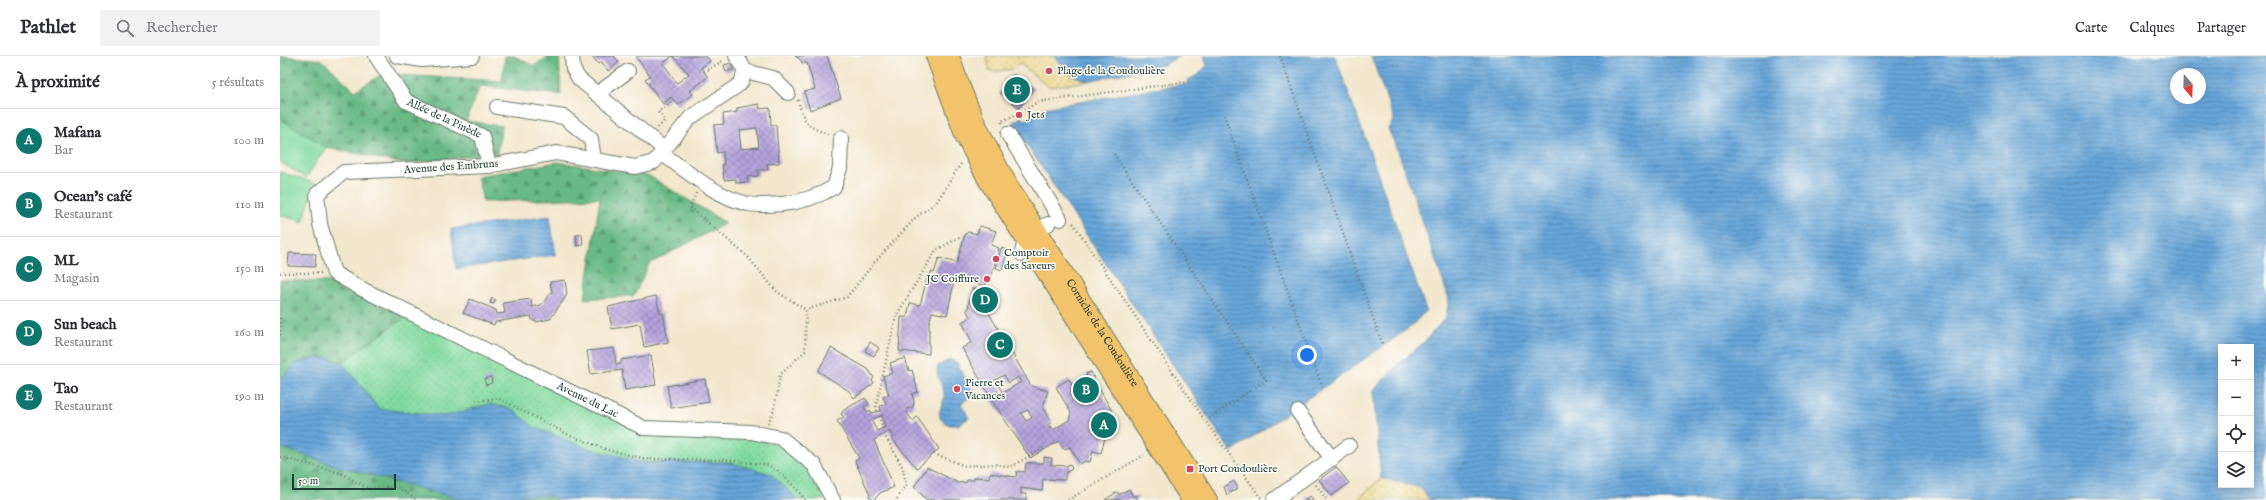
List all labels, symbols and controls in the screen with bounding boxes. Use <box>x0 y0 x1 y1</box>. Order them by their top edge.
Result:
search box <box>100 10 380 46</box>
text: Pathlet <box>20 16 76 40</box>
icon: search <box>114 17 136 39</box>
text: Rechercher <box>146 18 218 37</box>
text: Carte <box>2075 19 2107 37</box>
text: Calques <box>2129 19 2175 37</box>
text: Partager <box>2197 19 2246 37</box>
place label: Plage de la Coudoulière <box>1057 64 1165 78</box>
marker: Plage de la Coudoulière <box>1044 66 1054 76</box>
north arrow <box>2170 68 2206 104</box>
text: À proximité <box>16 72 100 93</box>
text: 5 résultats <box>212 74 264 91</box>
pin: E <box>1004 75 1030 105</box>
street label: Allée de la Pinède <box>404 95 484 142</box>
place label: Jet6 <box>1025 108 1045 122</box>
marker: Jet6 <box>1014 110 1024 120</box>
text: Mafana <box>54 123 101 142</box>
text: A <box>25 132 33 149</box>
text: 100 m <box>234 132 264 149</box>
text: Bar <box>54 142 73 159</box>
street label: Avenue des Embruns <box>402 157 499 177</box>
text: Ocean's café <box>54 187 132 206</box>
text: B <box>25 196 33 213</box>
text: 110 m <box>235 196 264 213</box>
text: Restaurant <box>54 206 113 223</box>
place label: Comptoir des Saveurs <box>1004 246 1055 273</box>
text: ML <box>54 251 79 270</box>
marker: Comptoir des Saveurs <box>991 254 1001 264</box>
text: C <box>24 260 34 277</box>
text: 150 m <box>235 260 264 277</box>
text: Magasin <box>54 270 100 287</box>
place label: JC Coiffure <box>924 272 979 286</box>
marker: JC Coiffure <box>982 274 992 284</box>
street label: Corniche de la Coudoulière <box>1063 276 1142 390</box>
pin: D <box>972 285 998 315</box>
text: Sun beach <box>54 315 117 334</box>
text: D <box>24 324 34 341</box>
text: 160 m <box>234 324 264 341</box>
pin: C <box>987 330 1013 360</box>
text: Restaurant <box>54 334 113 351</box>
map controls <box>2218 344 2254 488</box>
button: + <box>2218 344 2254 380</box>
your location <box>1297 345 1317 365</box>
pin: B <box>1073 375 1099 405</box>
place label: Pierre et Vacances <box>964 376 1005 403</box>
street label: Avenue du Lac <box>553 378 621 421</box>
text: Tao <box>54 379 78 398</box>
button: − <box>2218 380 2254 416</box>
marker: Pierre et Vacances <box>952 384 962 394</box>
text: E <box>24 388 34 405</box>
text: 190 m <box>234 388 264 405</box>
text: Restaurant <box>54 398 113 415</box>
pin: A <box>1091 410 1117 440</box>
button: locate <box>2218 416 2254 452</box>
button: layers <box>2218 452 2254 488</box>
place label: Port Coudoulière <box>1198 462 1277 476</box>
marker: Port Coudoulière <box>1185 464 1195 474</box>
scale bar <box>292 472 396 491</box>
text: 50 m <box>298 474 318 488</box>

